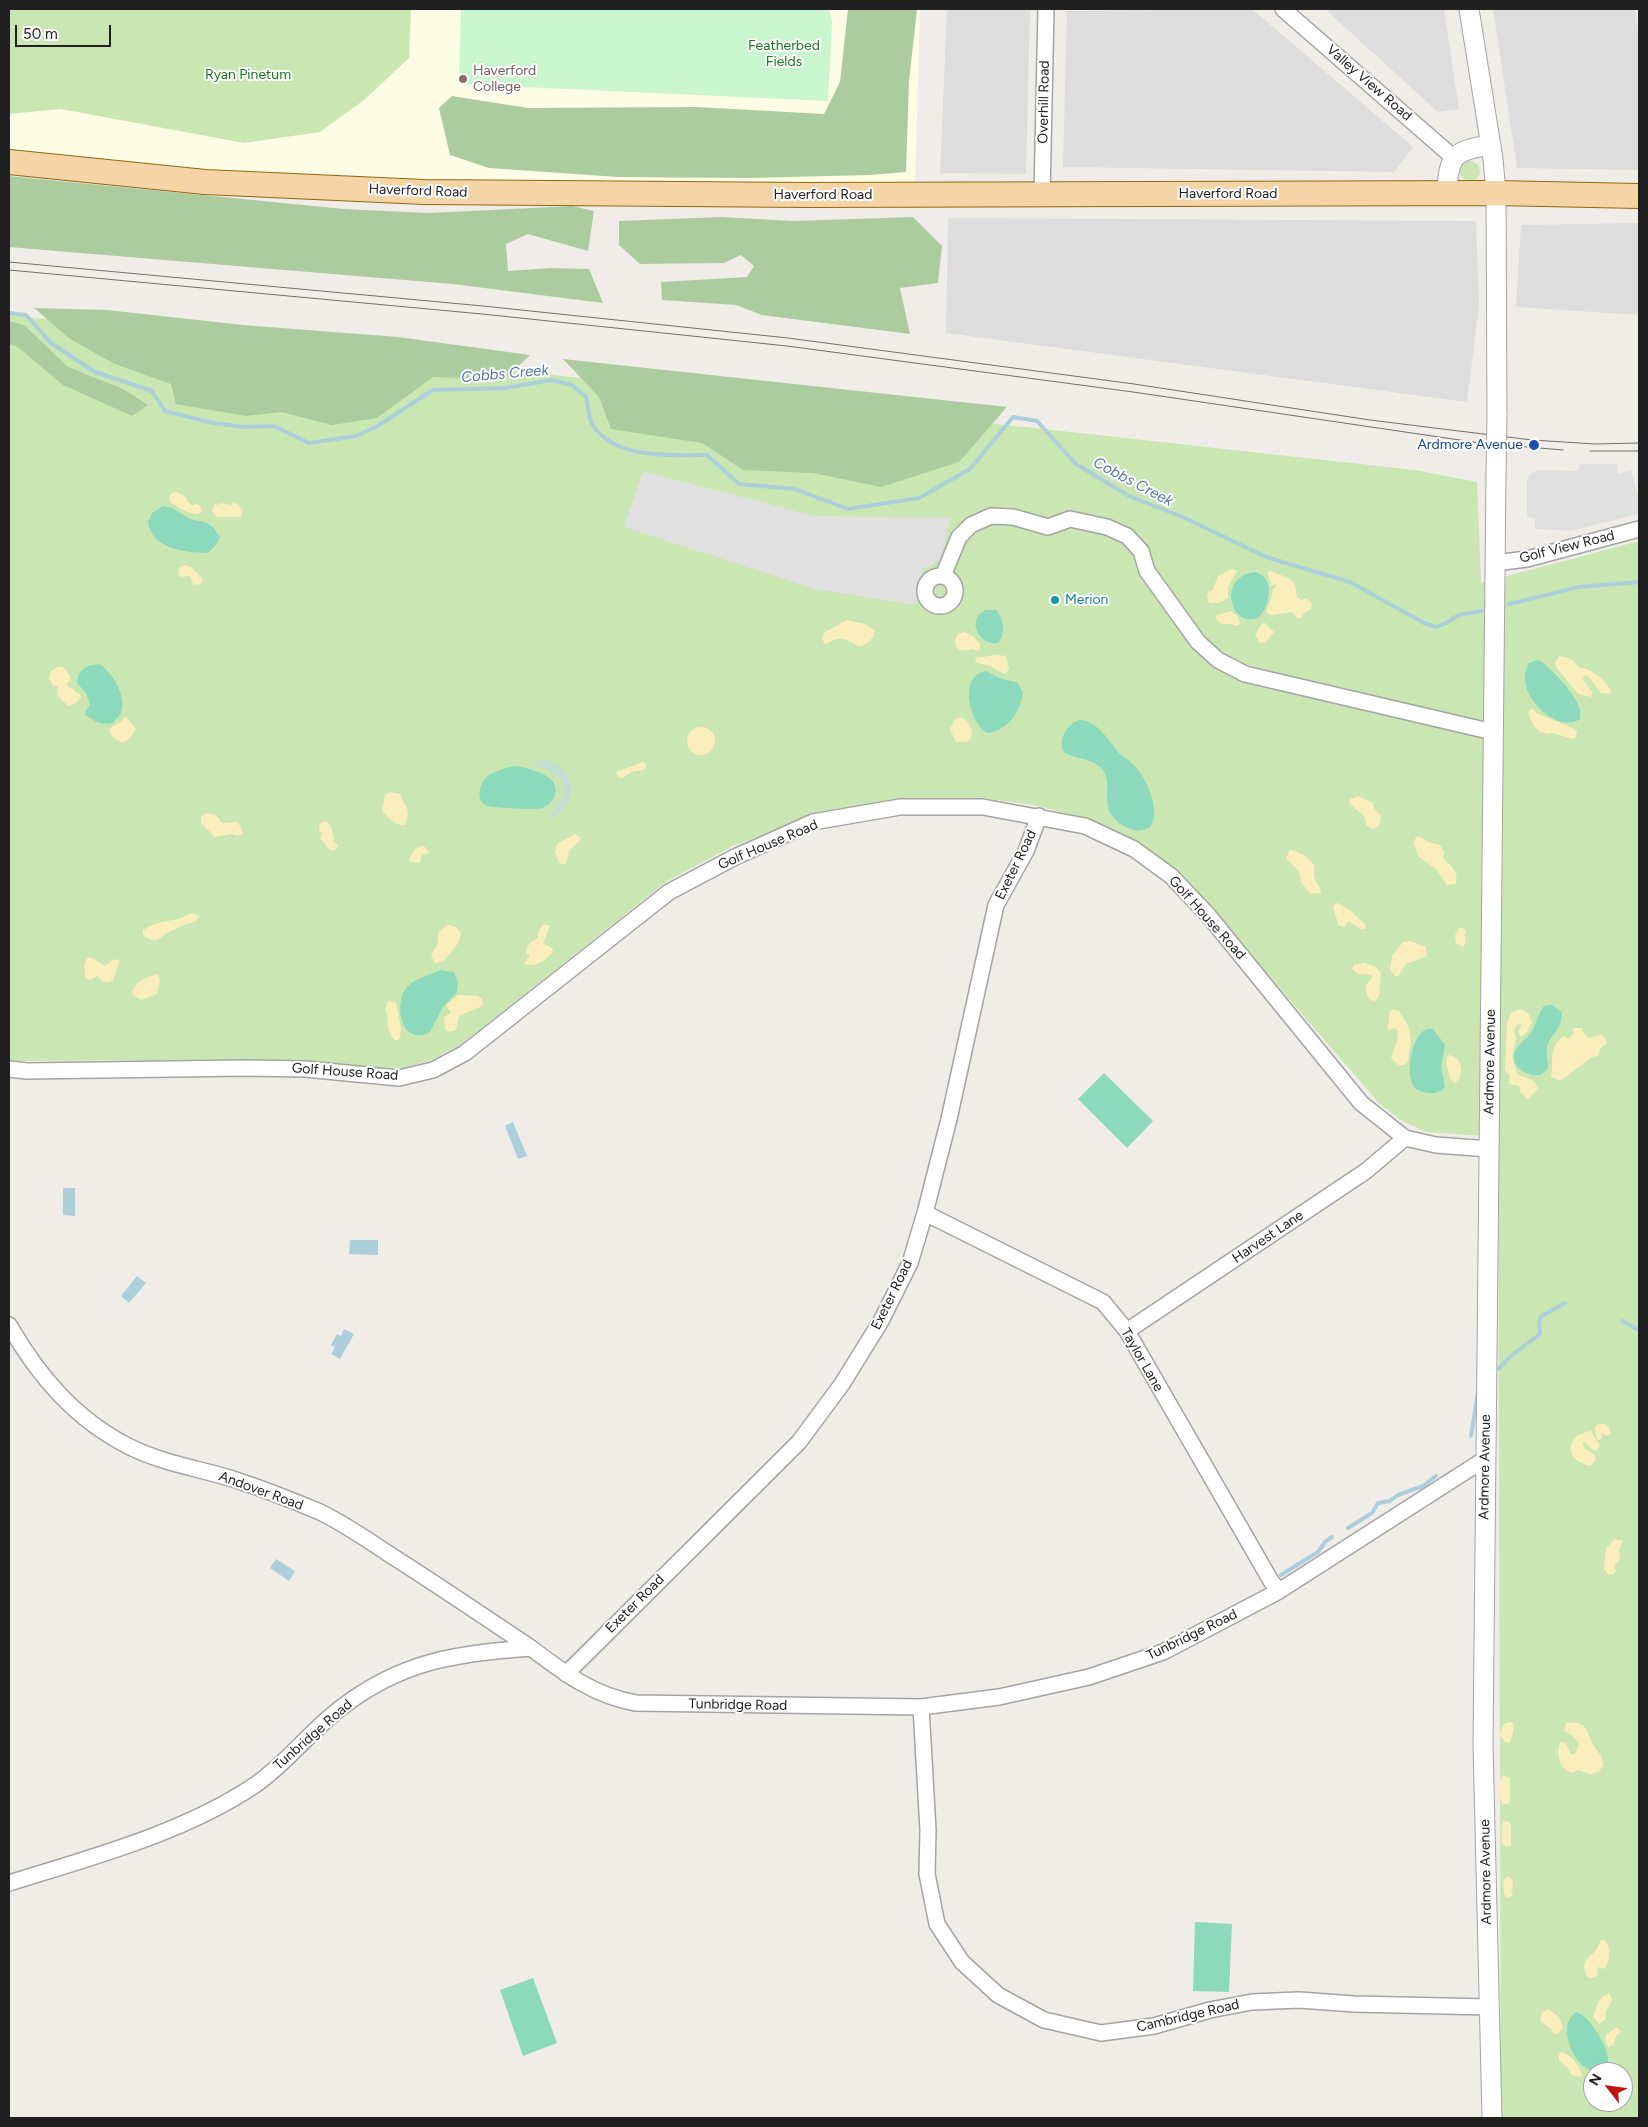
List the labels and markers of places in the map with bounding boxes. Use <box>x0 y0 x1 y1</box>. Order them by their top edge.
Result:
place label: Haverford College <box>473 63 536 95</box>
marker: Haverford College <box>457 73 469 85</box>
place label: Ardmore Avenue <box>1417 437 1523 453</box>
marker: Ardmore Avenue <box>1527 438 1541 452</box>
place label: Merion <box>1065 592 1108 608</box>
marker: Merion <box>1049 594 1061 606</box>

